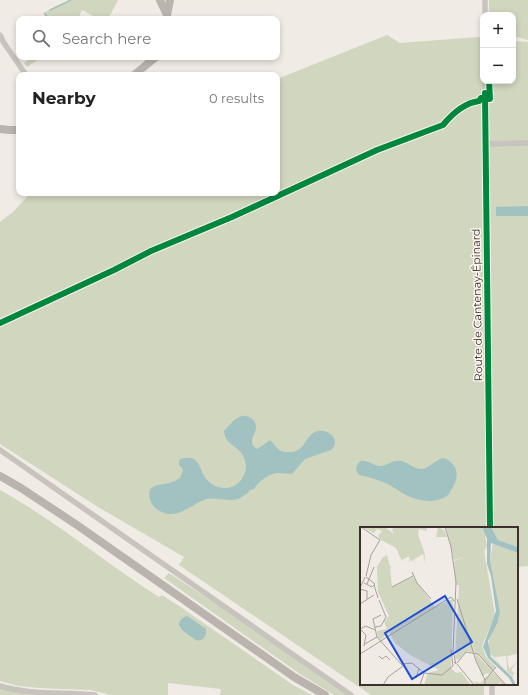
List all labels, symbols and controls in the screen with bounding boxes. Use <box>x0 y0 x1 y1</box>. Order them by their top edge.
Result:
map controls <box>480 12 516 84</box>
button: + <box>480 12 516 48</box>
search box <box>16 16 280 60</box>
icon: search <box>30 27 52 49</box>
text: Search here <box>62 29 151 48</box>
button: − <box>480 48 516 84</box>
text: Nearby <box>32 88 96 108</box>
text: 0 results <box>209 90 264 106</box>
street label: Route de Cantenay-Épinard <box>469 229 485 381</box>
inset map <box>360 527 518 685</box>

